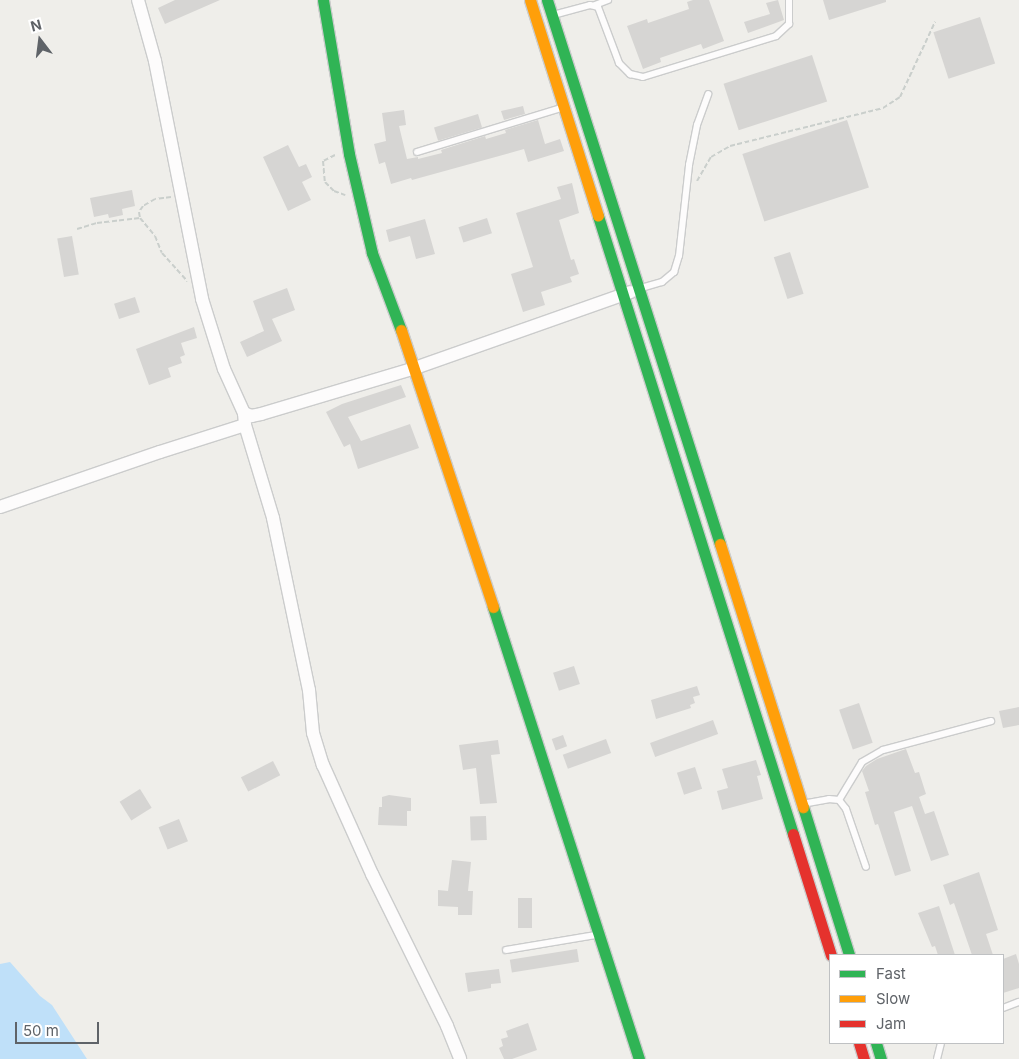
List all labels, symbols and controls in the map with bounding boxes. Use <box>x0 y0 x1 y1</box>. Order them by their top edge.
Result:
north arrow <box>15 15 65 65</box>
text: N <box>29 15 43 35</box>
legend <box>829 954 1004 1044</box>
text: Fast <box>876 964 906 983</box>
text: Slow <box>876 989 910 1008</box>
scale bar <box>18 1012 101 1044</box>
text: Jam <box>876 1014 906 1033</box>
text: 50 m <box>23 1021 59 1040</box>

